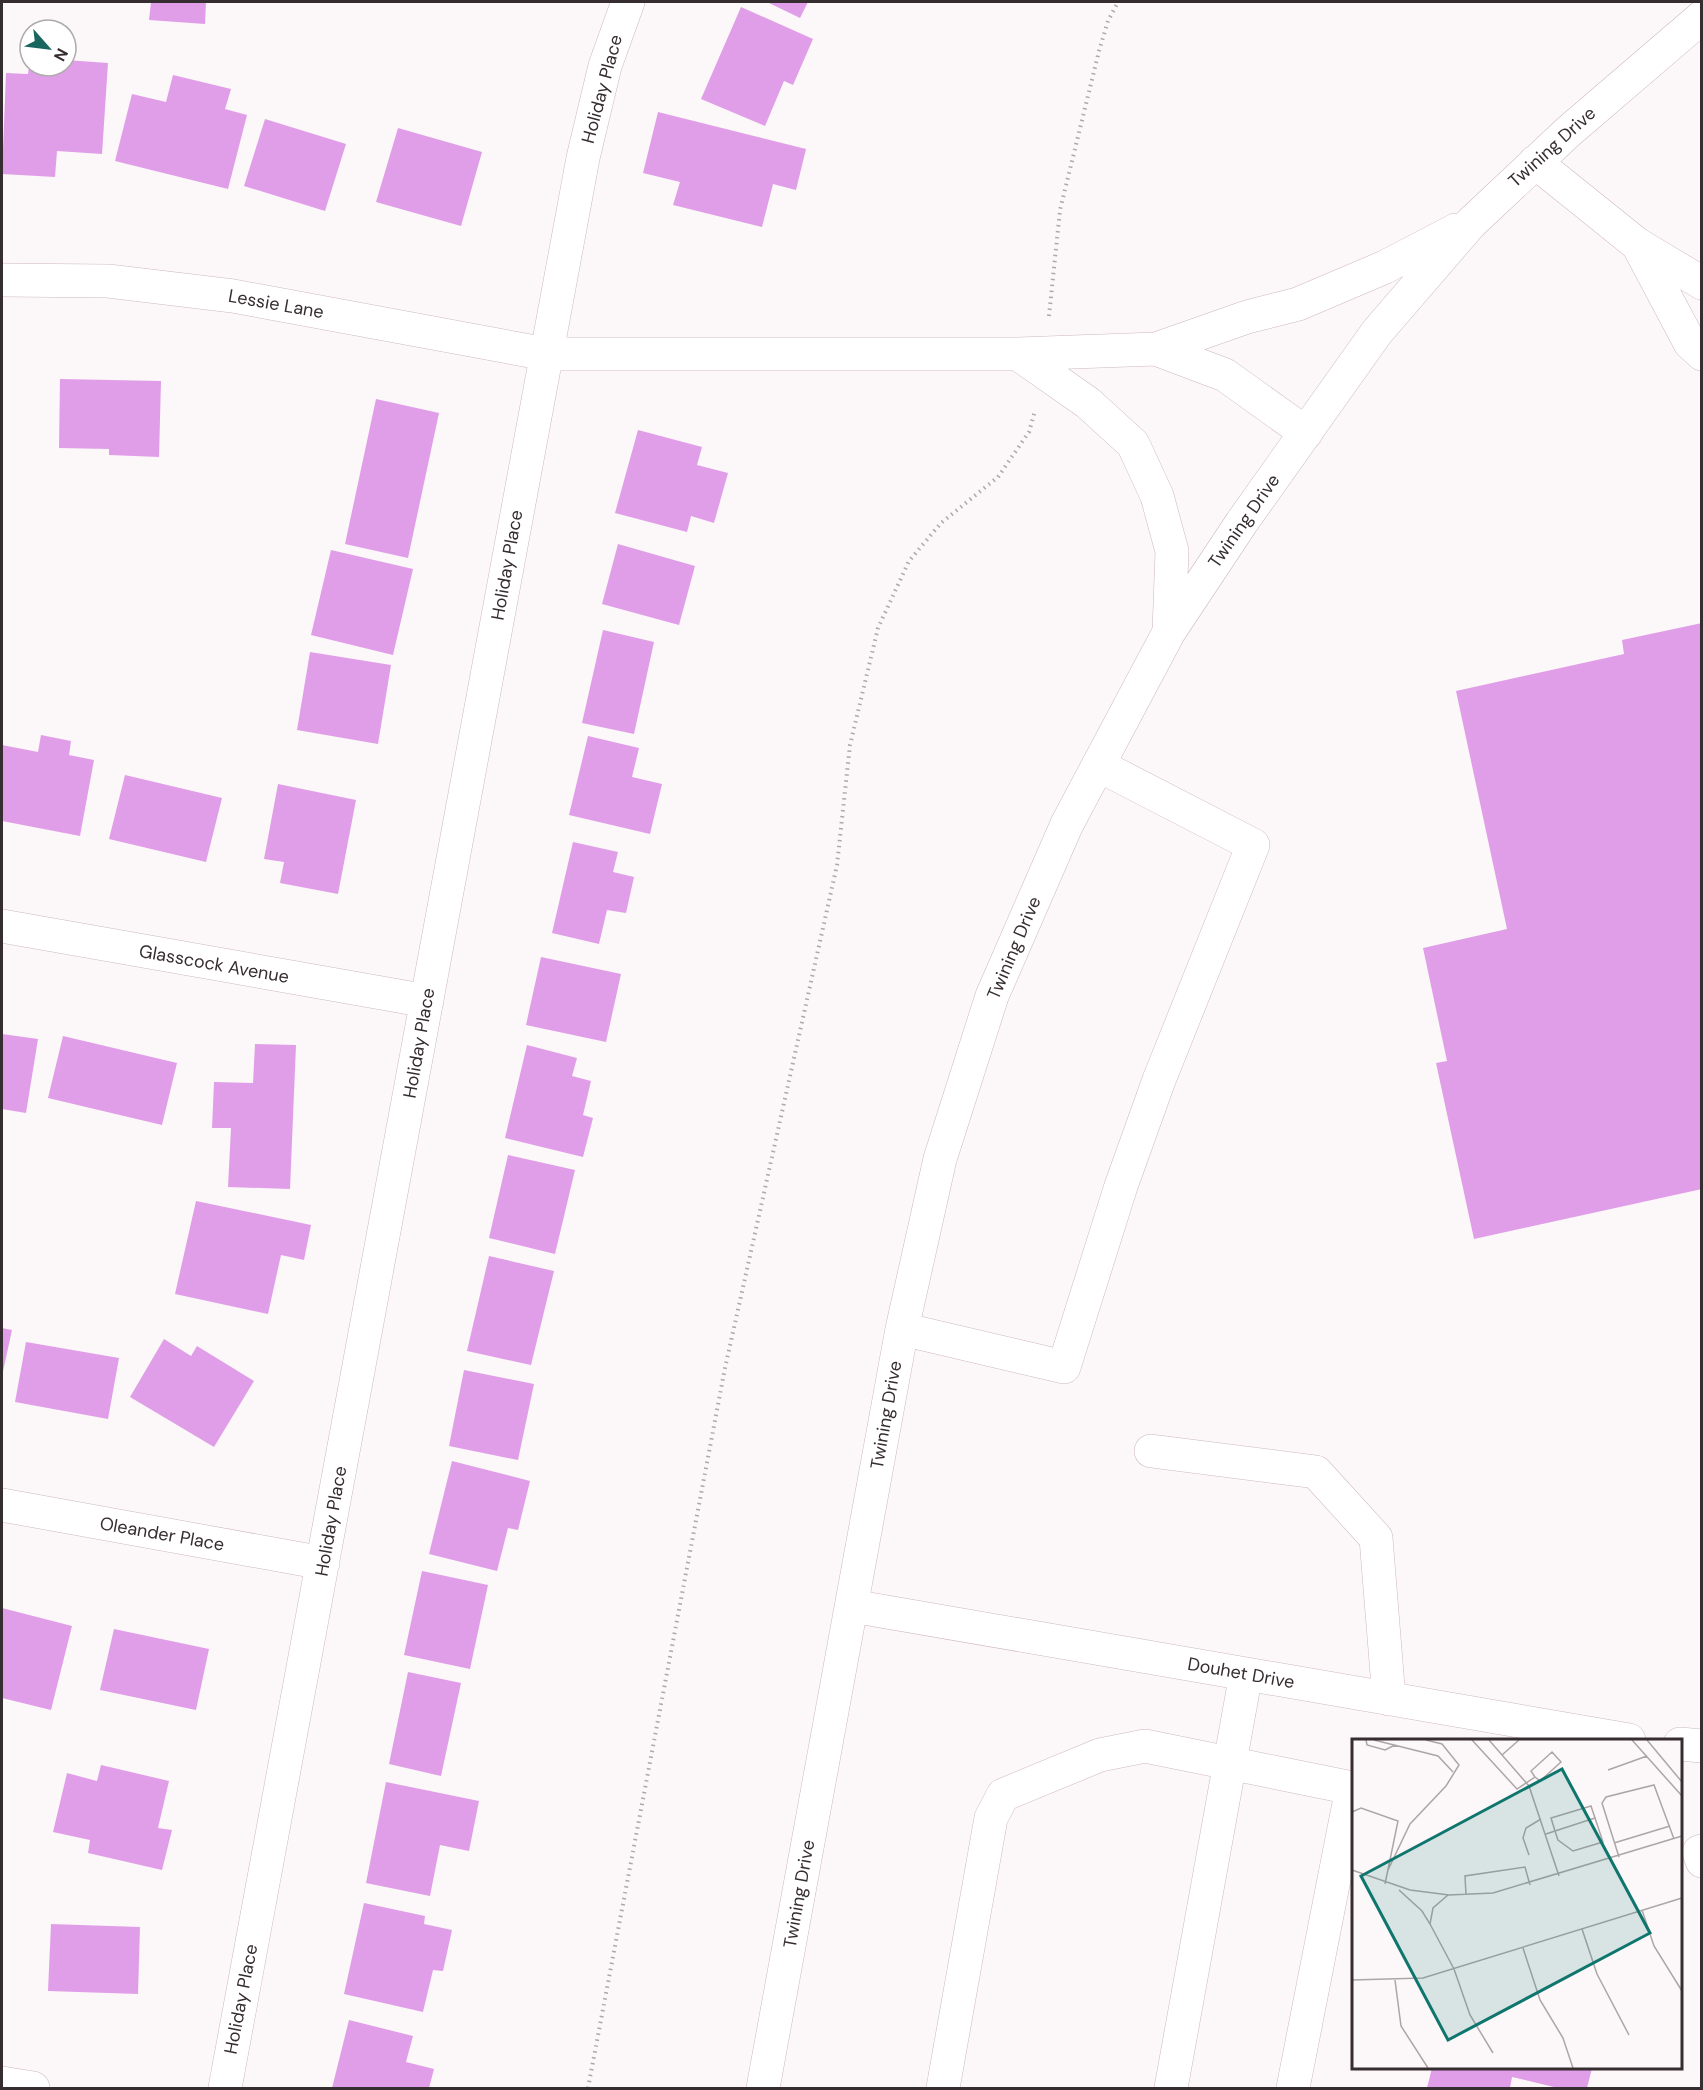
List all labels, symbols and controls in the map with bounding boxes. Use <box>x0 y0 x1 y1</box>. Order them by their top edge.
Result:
north arrow <box>18 18 78 78</box>
street label: Holiday Place <box>576 32 628 146</box>
text: N <box>49 45 73 65</box>
street label: Twining Drive <box>1503 101 1601 193</box>
street label: Lessie Lane <box>226 284 326 324</box>
street label: Twining Drive <box>1203 469 1285 573</box>
street label: Holiday Place <box>485 508 529 622</box>
street label: Twining Drive <box>982 893 1046 1003</box>
street label: Glasscock Avenue <box>137 939 291 989</box>
street label: Holiday Place <box>397 986 441 1100</box>
street label: Twining Drive <box>865 1359 907 1471</box>
street label: Holiday Place <box>309 1464 353 1578</box>
street label: Oleander Place <box>98 1511 226 1557</box>
street label: Douhet Drive <box>1186 1652 1296 1694</box>
inset map <box>1352 1739 1682 2069</box>
street label: Twining Drive <box>778 1838 820 1950</box>
street label: Holiday Place <box>219 1942 263 2056</box>

